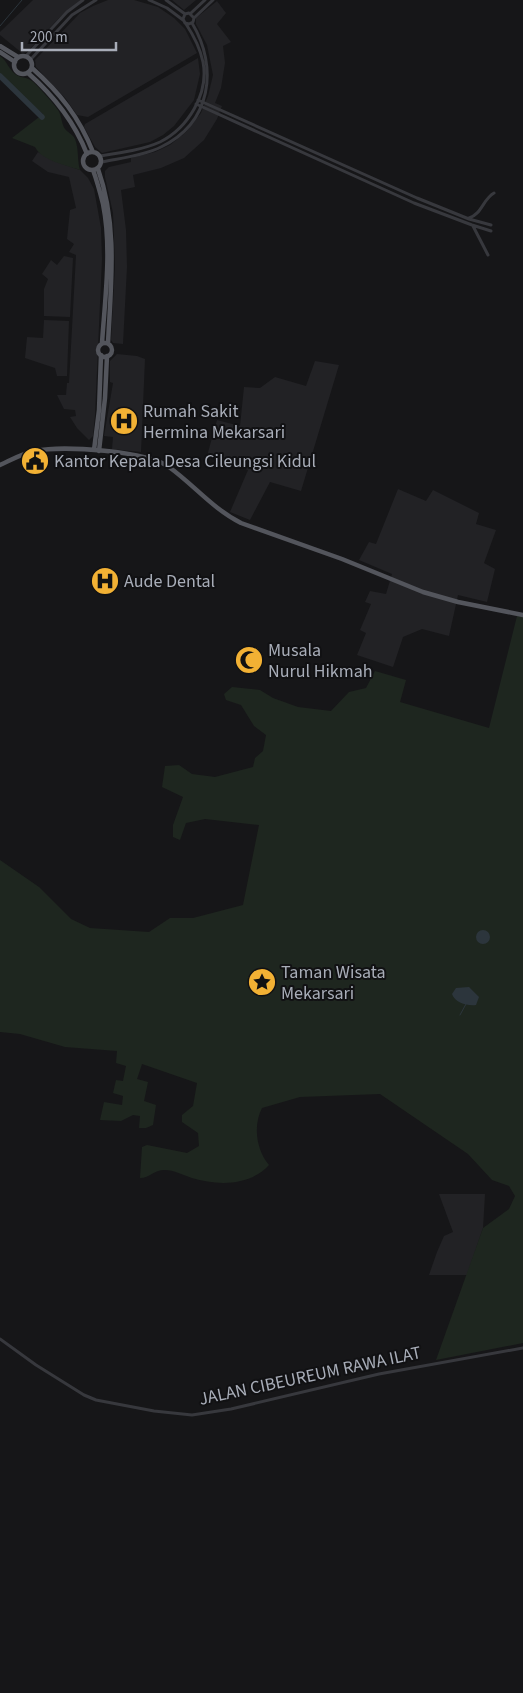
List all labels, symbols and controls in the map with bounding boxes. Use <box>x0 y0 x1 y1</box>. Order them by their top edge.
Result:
scale bar <box>22 20 116 52</box>
text: 200 m <box>30 27 68 48</box>
place label: Rumah Sakit Hermina Mekarsari <box>143 399 285 445</box>
hospital icon: Rumah Sakit Hermina Mekarsari <box>109 406 139 436</box>
public building icon: Kantor Kepala Desa Cileungsi Kidul <box>20 446 50 476</box>
place label: Kantor Kepala Desa Cileungsi Kidul <box>54 449 316 474</box>
hospital icon: Aude Dental <box>90 566 120 596</box>
place label: Aude Dental <box>124 569 215 594</box>
place label: Musala Nurul Hikmah <box>268 638 373 684</box>
mosque icon: Musala Nurul Hikmah <box>234 645 264 675</box>
place label: Taman Wisata Mekarsari <box>281 960 386 1006</box>
place icon: Taman Wisata Mekarsari <box>247 967 277 997</box>
street label: JALAN CIBEUREUM RAWA ILAT <box>197 1340 424 1412</box>

